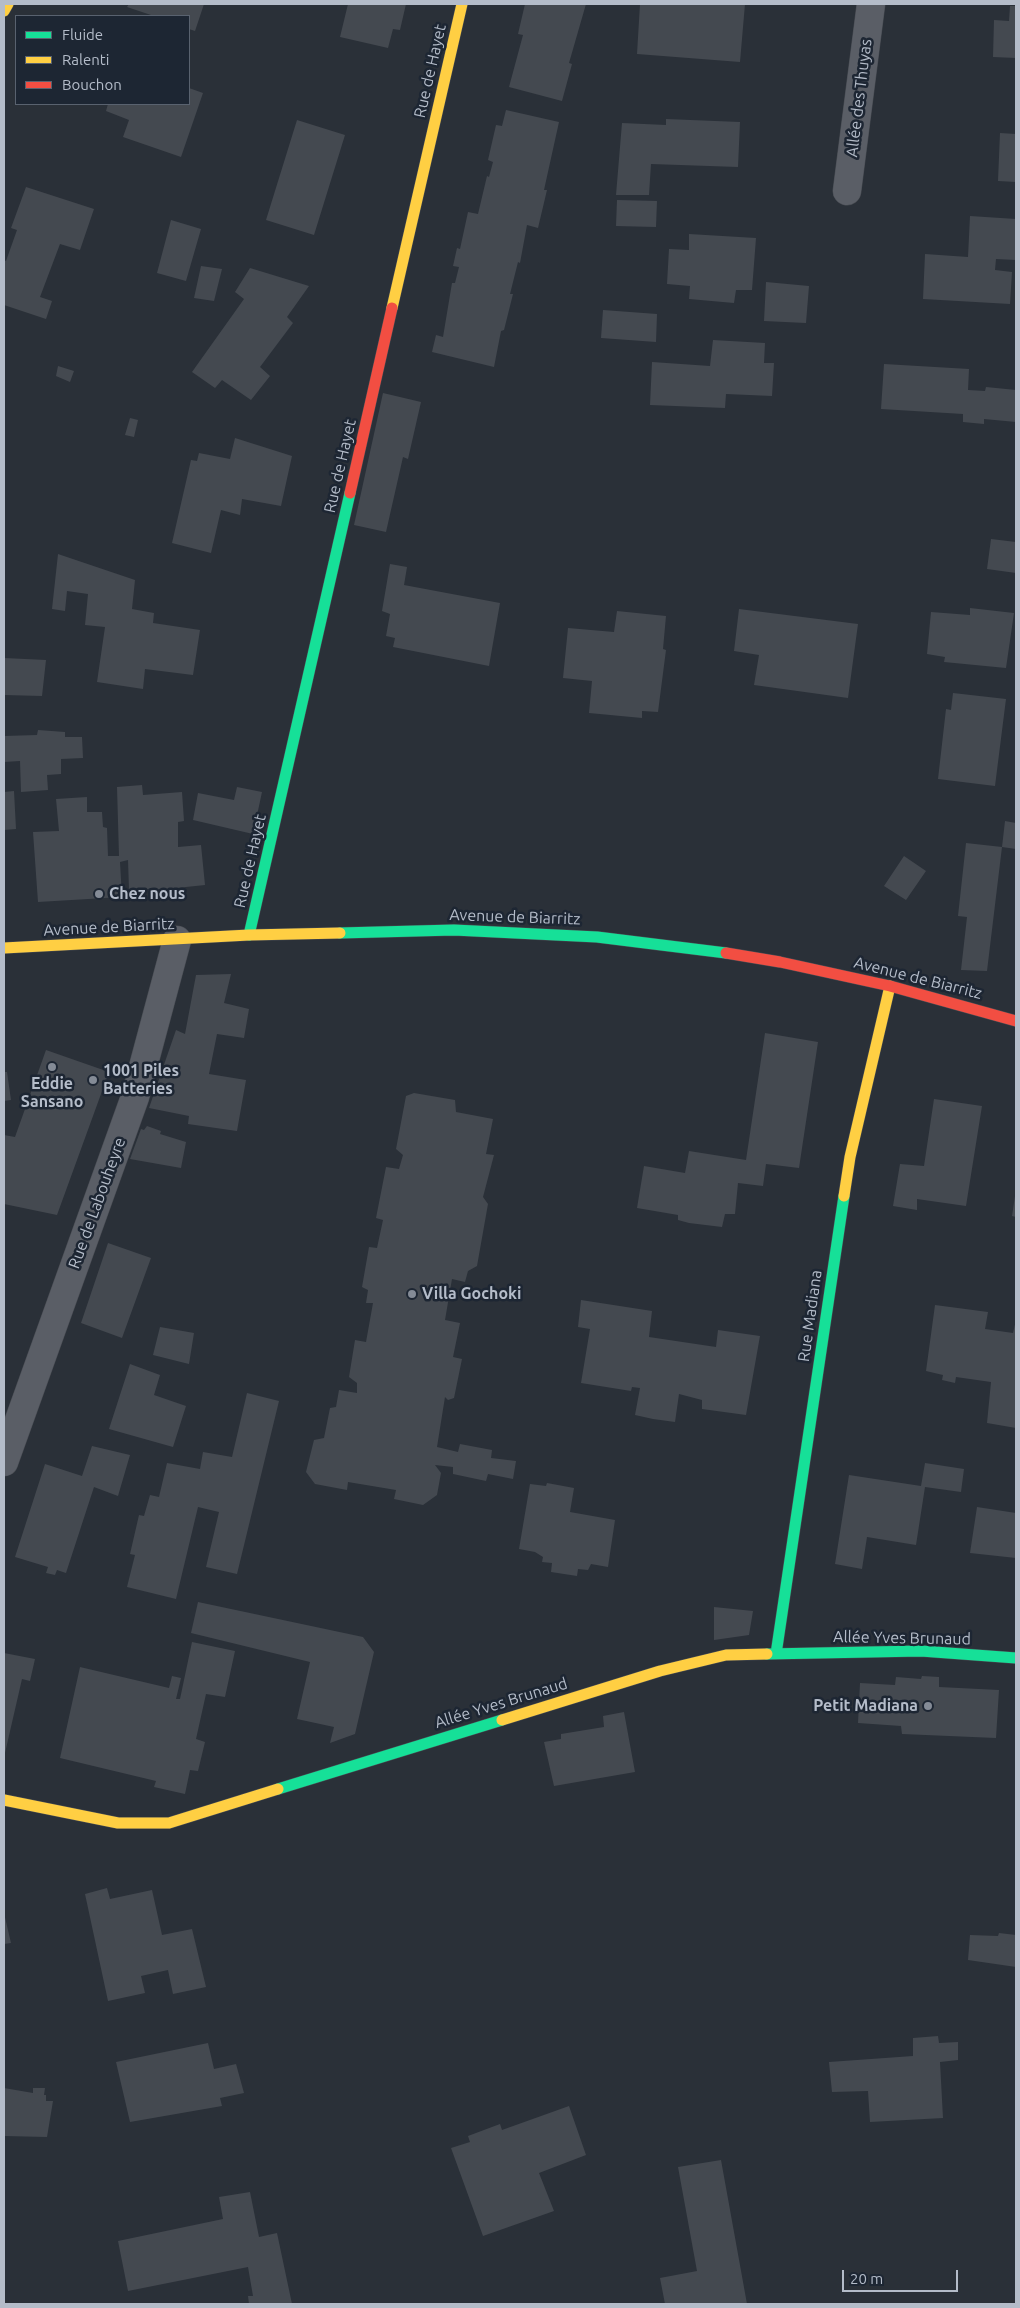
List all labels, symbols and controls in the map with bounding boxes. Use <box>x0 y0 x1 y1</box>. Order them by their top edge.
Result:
legend <box>15 15 190 105</box>
street label: Rue de Hayet <box>410 22 450 120</box>
text: Fluide <box>62 26 103 43</box>
street label: Allée des Thuyas <box>842 38 876 158</box>
text: Ralenti <box>62 51 109 68</box>
text: Bouchon <box>62 76 122 93</box>
street label: Rue de Hayet <box>320 417 360 515</box>
street label: Rue de Hayet <box>230 812 270 910</box>
place label: Chez nous <box>109 884 185 904</box>
marker: Chez nous <box>93 888 105 900</box>
street label: Avenue de Biarritz <box>449 905 581 929</box>
street label: Avenue de Biarritz <box>43 914 175 940</box>
street label: Avenue de Biarritz <box>852 953 984 1003</box>
marker: Eddie Sansano <box>46 1061 58 1073</box>
place label: 1001 Piles Batteries <box>103 1061 179 1099</box>
place label: Eddie Sansano <box>21 1074 83 1112</box>
marker: 1001 Piles Batteries <box>87 1074 99 1086</box>
street label: Rue de Labouheyre <box>64 1135 130 1271</box>
street label: Rue Madiana <box>794 1269 826 1363</box>
place label: Villa Gochoki <box>422 1284 522 1304</box>
marker: Villa Gochoki <box>406 1288 418 1300</box>
street label: Allée Yves Brunaud <box>833 1627 971 1649</box>
street label: Allée Yves Brunaud <box>432 1674 570 1732</box>
place label: Petit Madiana <box>813 1696 918 1716</box>
marker: Petit Madiana <box>922 1700 934 1712</box>
scale bar <box>845 2260 961 2292</box>
text: 20 m <box>850 2270 883 2287</box>

